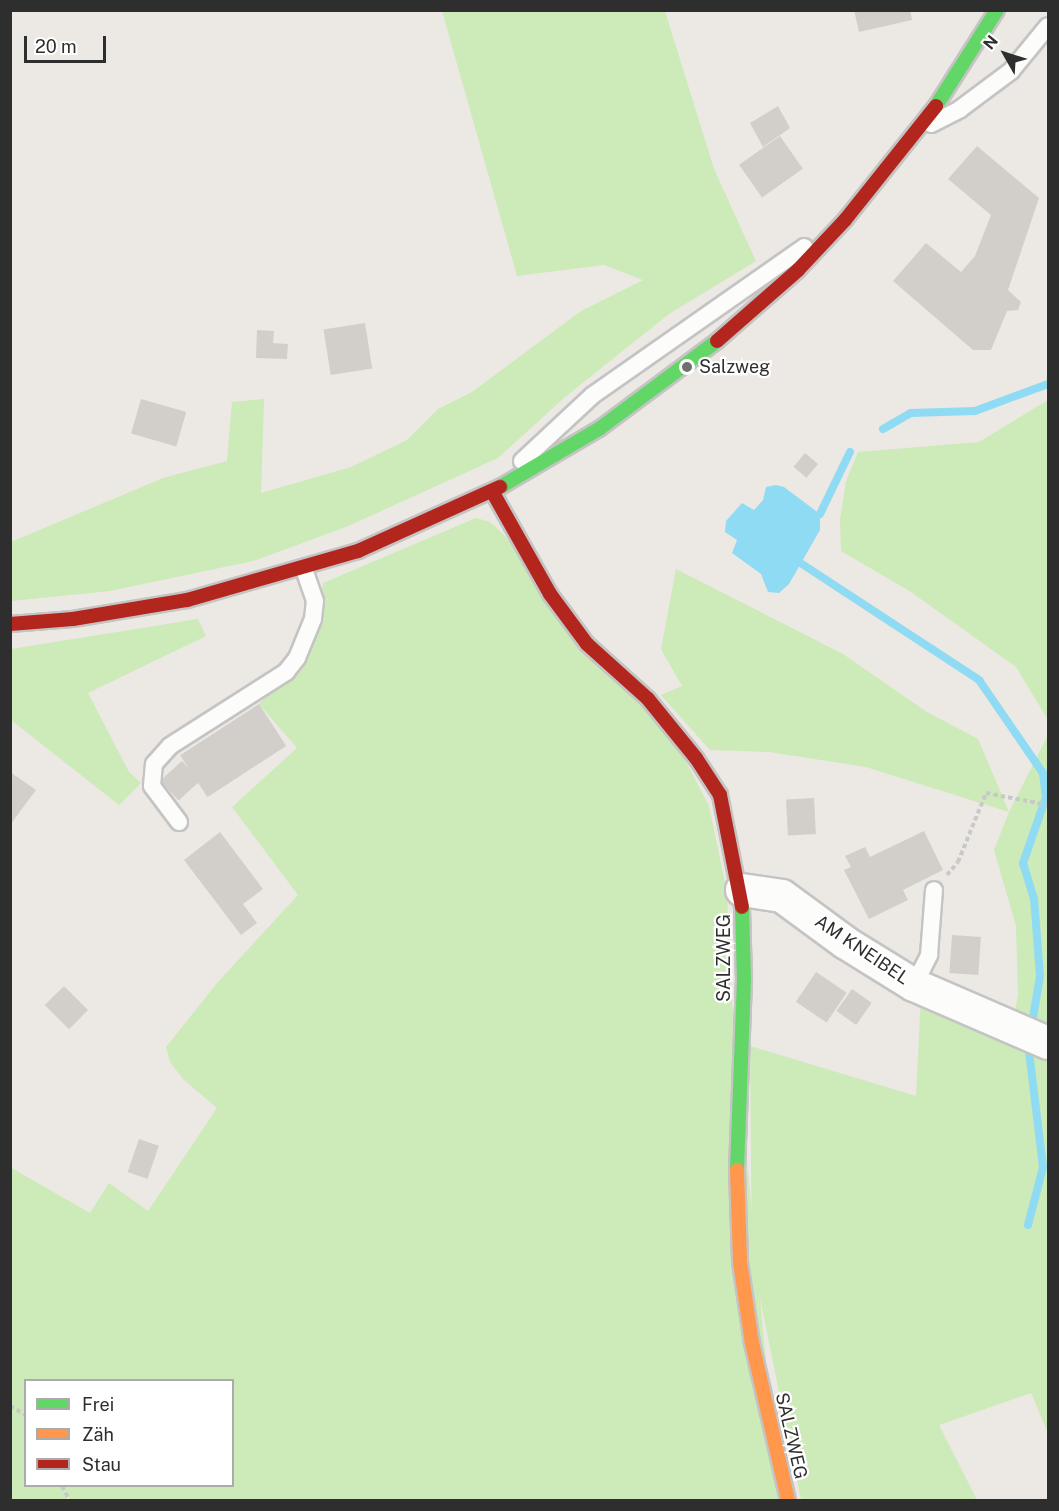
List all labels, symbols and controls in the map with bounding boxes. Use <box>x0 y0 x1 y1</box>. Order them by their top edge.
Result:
scale bar <box>27 24 110 62</box>
north arrow <box>975 24 1035 84</box>
text: N <box>979 32 1002 53</box>
text: 20 m <box>35 36 77 57</box>
place label: Salzweg <box>699 356 770 378</box>
marker: Salzweg <box>680 360 694 374</box>
street label: AM KNEIBEL <box>811 911 913 989</box>
street label: SALZWEG <box>713 914 735 1002</box>
legend <box>24 1379 234 1487</box>
street label: SALZWEG <box>771 1391 811 1481</box>
text: Frei <box>82 1394 114 1415</box>
text: Zäh <box>82 1424 114 1445</box>
text: Stau <box>82 1454 121 1475</box>

